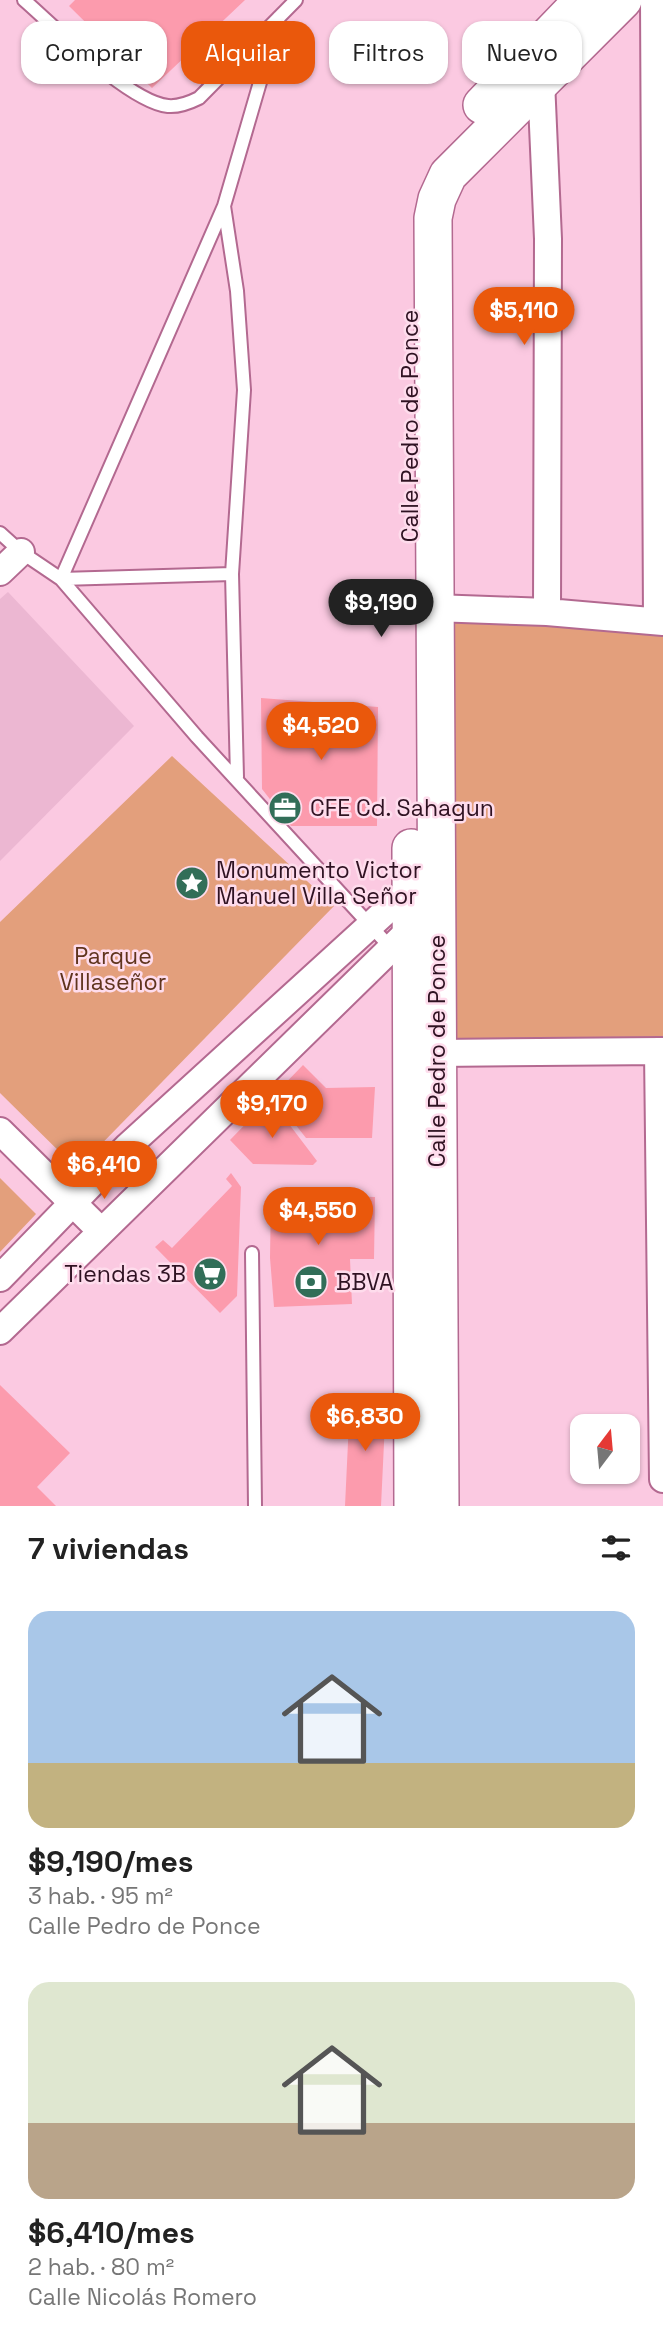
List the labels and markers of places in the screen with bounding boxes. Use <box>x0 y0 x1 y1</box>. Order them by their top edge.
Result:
pin: $5,110 <box>467 288 581 347</box>
pin: $9,190 <box>324 580 438 639</box>
pin: $4,520 <box>264 702 378 762</box>
office icon: CFE Cd. Sahagun <box>266 789 304 827</box>
place label: CFE Cd. Sahagun <box>310 793 494 823</box>
place label: Monumento Victor Manuel Villa Señor <box>216 855 421 911</box>
place icon: Monumento Victor Manuel Villa Señor <box>173 864 211 902</box>
pin: $9,170 <box>215 1080 329 1140</box>
pin: $6,410 <box>47 1142 161 1201</box>
pin: $4,550 <box>261 1188 375 1247</box>
supermarket icon: Tiendas 3B <box>191 1255 229 1293</box>
place label: Tiendas 3B <box>64 1259 186 1289</box>
bank icon: BBVA <box>292 1263 330 1301</box>
place label: BBVA <box>336 1267 394 1297</box>
pin: $6,830 <box>308 1394 422 1453</box>

